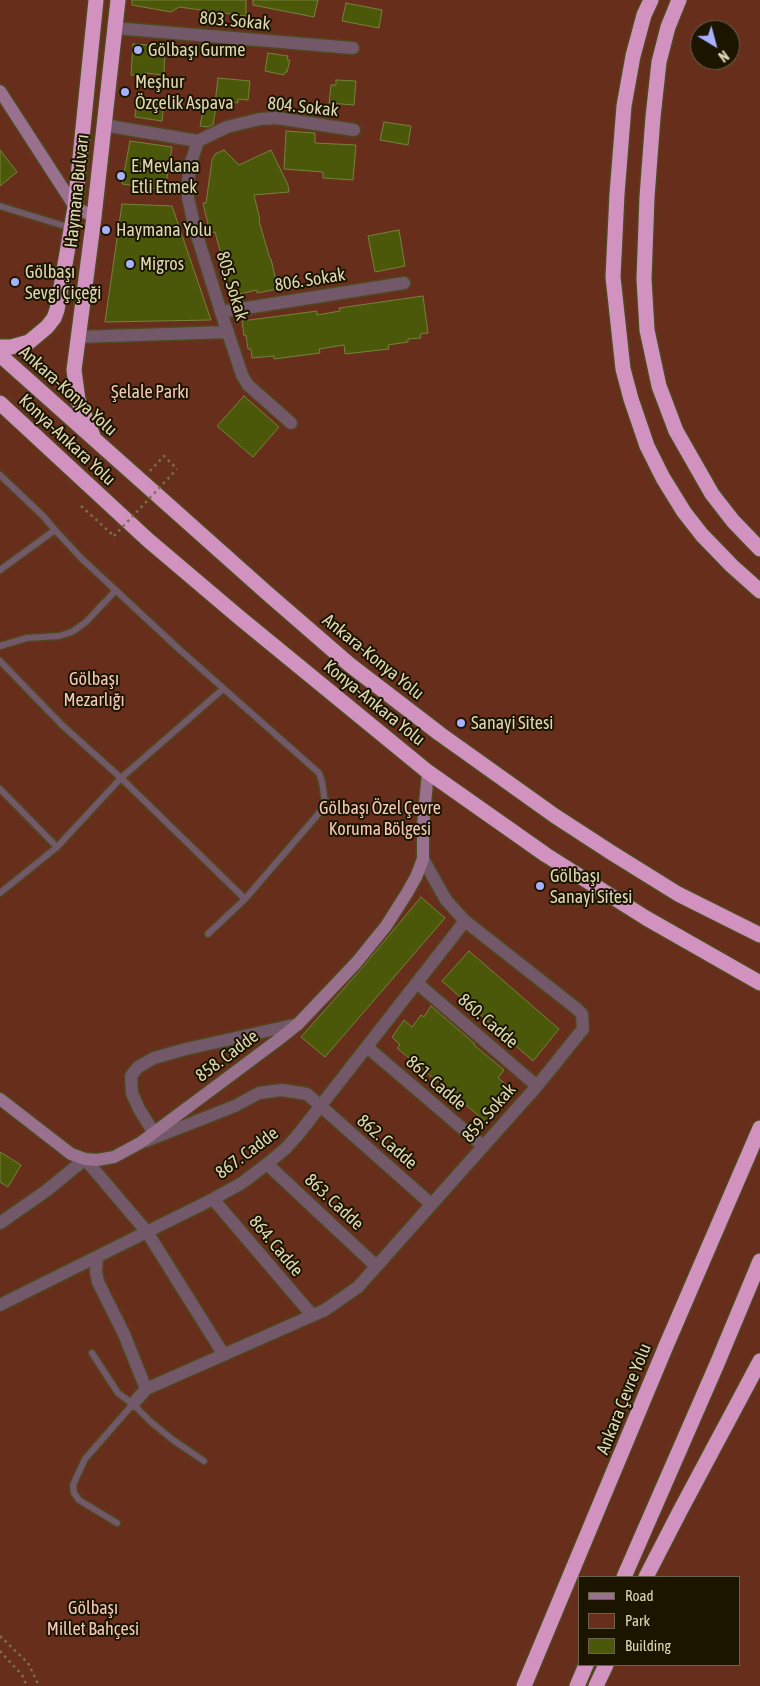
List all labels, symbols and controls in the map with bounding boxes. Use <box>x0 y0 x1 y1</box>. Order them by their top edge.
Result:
street label: 803. Sokak <box>199 7 271 35</box>
north arrow <box>690 20 740 70</box>
place label: Gölbaşı Gurme <box>148 39 245 61</box>
marker: Gölbaşı Gurme <box>132 44 144 56</box>
text: N <box>715 47 732 65</box>
place label: Meşhur Özçelik Aspava <box>135 71 234 114</box>
marker: Meşhur Özçelik Aspava <box>119 86 131 98</box>
street label: 804. Sokak <box>266 93 340 121</box>
street label: Haymana Bulvarı <box>60 133 94 249</box>
place label: E.Mevlana Etli Etmek <box>131 155 200 198</box>
marker: E.Mevlana Etli Etmek <box>115 170 127 182</box>
place label: Haymana Yolu <box>116 219 212 241</box>
marker: Haymana Yolu <box>100 224 112 236</box>
street label: 805. Sokak <box>211 249 253 323</box>
place label: Migros <box>140 253 184 275</box>
marker: Migros <box>124 258 136 270</box>
place label: Gölbaşı Sevgi Çiçeği <box>25 261 101 304</box>
street label: 806. Sokak <box>273 264 347 296</box>
marker: Gölbaşı Sevgi Çiçeği <box>9 276 21 288</box>
street label: Ankara-Konya Yolu <box>15 341 121 441</box>
park label: Şelale Parkı <box>111 381 189 403</box>
street label: Konya-Ankara Yolu <box>14 390 120 490</box>
street label: Ankara-Konya Yolu <box>318 610 428 704</box>
street label: Konya-Ankara Yolu <box>319 656 429 750</box>
park label: Gölbaşı Mezarlığı <box>63 668 125 711</box>
place label: Sanayi Sitesi <box>471 712 553 734</box>
marker: Sanayi Sitesi <box>455 717 467 729</box>
park label: Gölbaşı Özel Çevre Koruma Bölgesi <box>319 797 441 840</box>
place label: Gölbaşı Sanayi Sitesi <box>550 865 632 908</box>
marker: Gölbaşı Sanayi Sitesi <box>534 880 546 892</box>
street label: 860. Cadde <box>453 989 523 1053</box>
street label: 858. Cadde <box>191 1025 263 1087</box>
street label: 861. Cadde <box>401 1051 471 1115</box>
street label: 859. Sokak <box>457 1079 521 1147</box>
street label: 862. Cadde <box>352 1110 422 1174</box>
street label: 867. Cadde <box>211 1122 283 1184</box>
street label: 863. Cadde <box>300 1169 368 1235</box>
street label: 864. Cadde <box>244 1211 308 1281</box>
street label: Ankara Çevre Yolu <box>592 1340 656 1458</box>
legend <box>578 1576 740 1666</box>
text: Road <box>625 1587 654 1604</box>
park label: Gölbaşı Millet Bahçesi <box>47 1597 139 1640</box>
text: Park <box>625 1612 650 1629</box>
text: Building <box>625 1637 671 1654</box>

